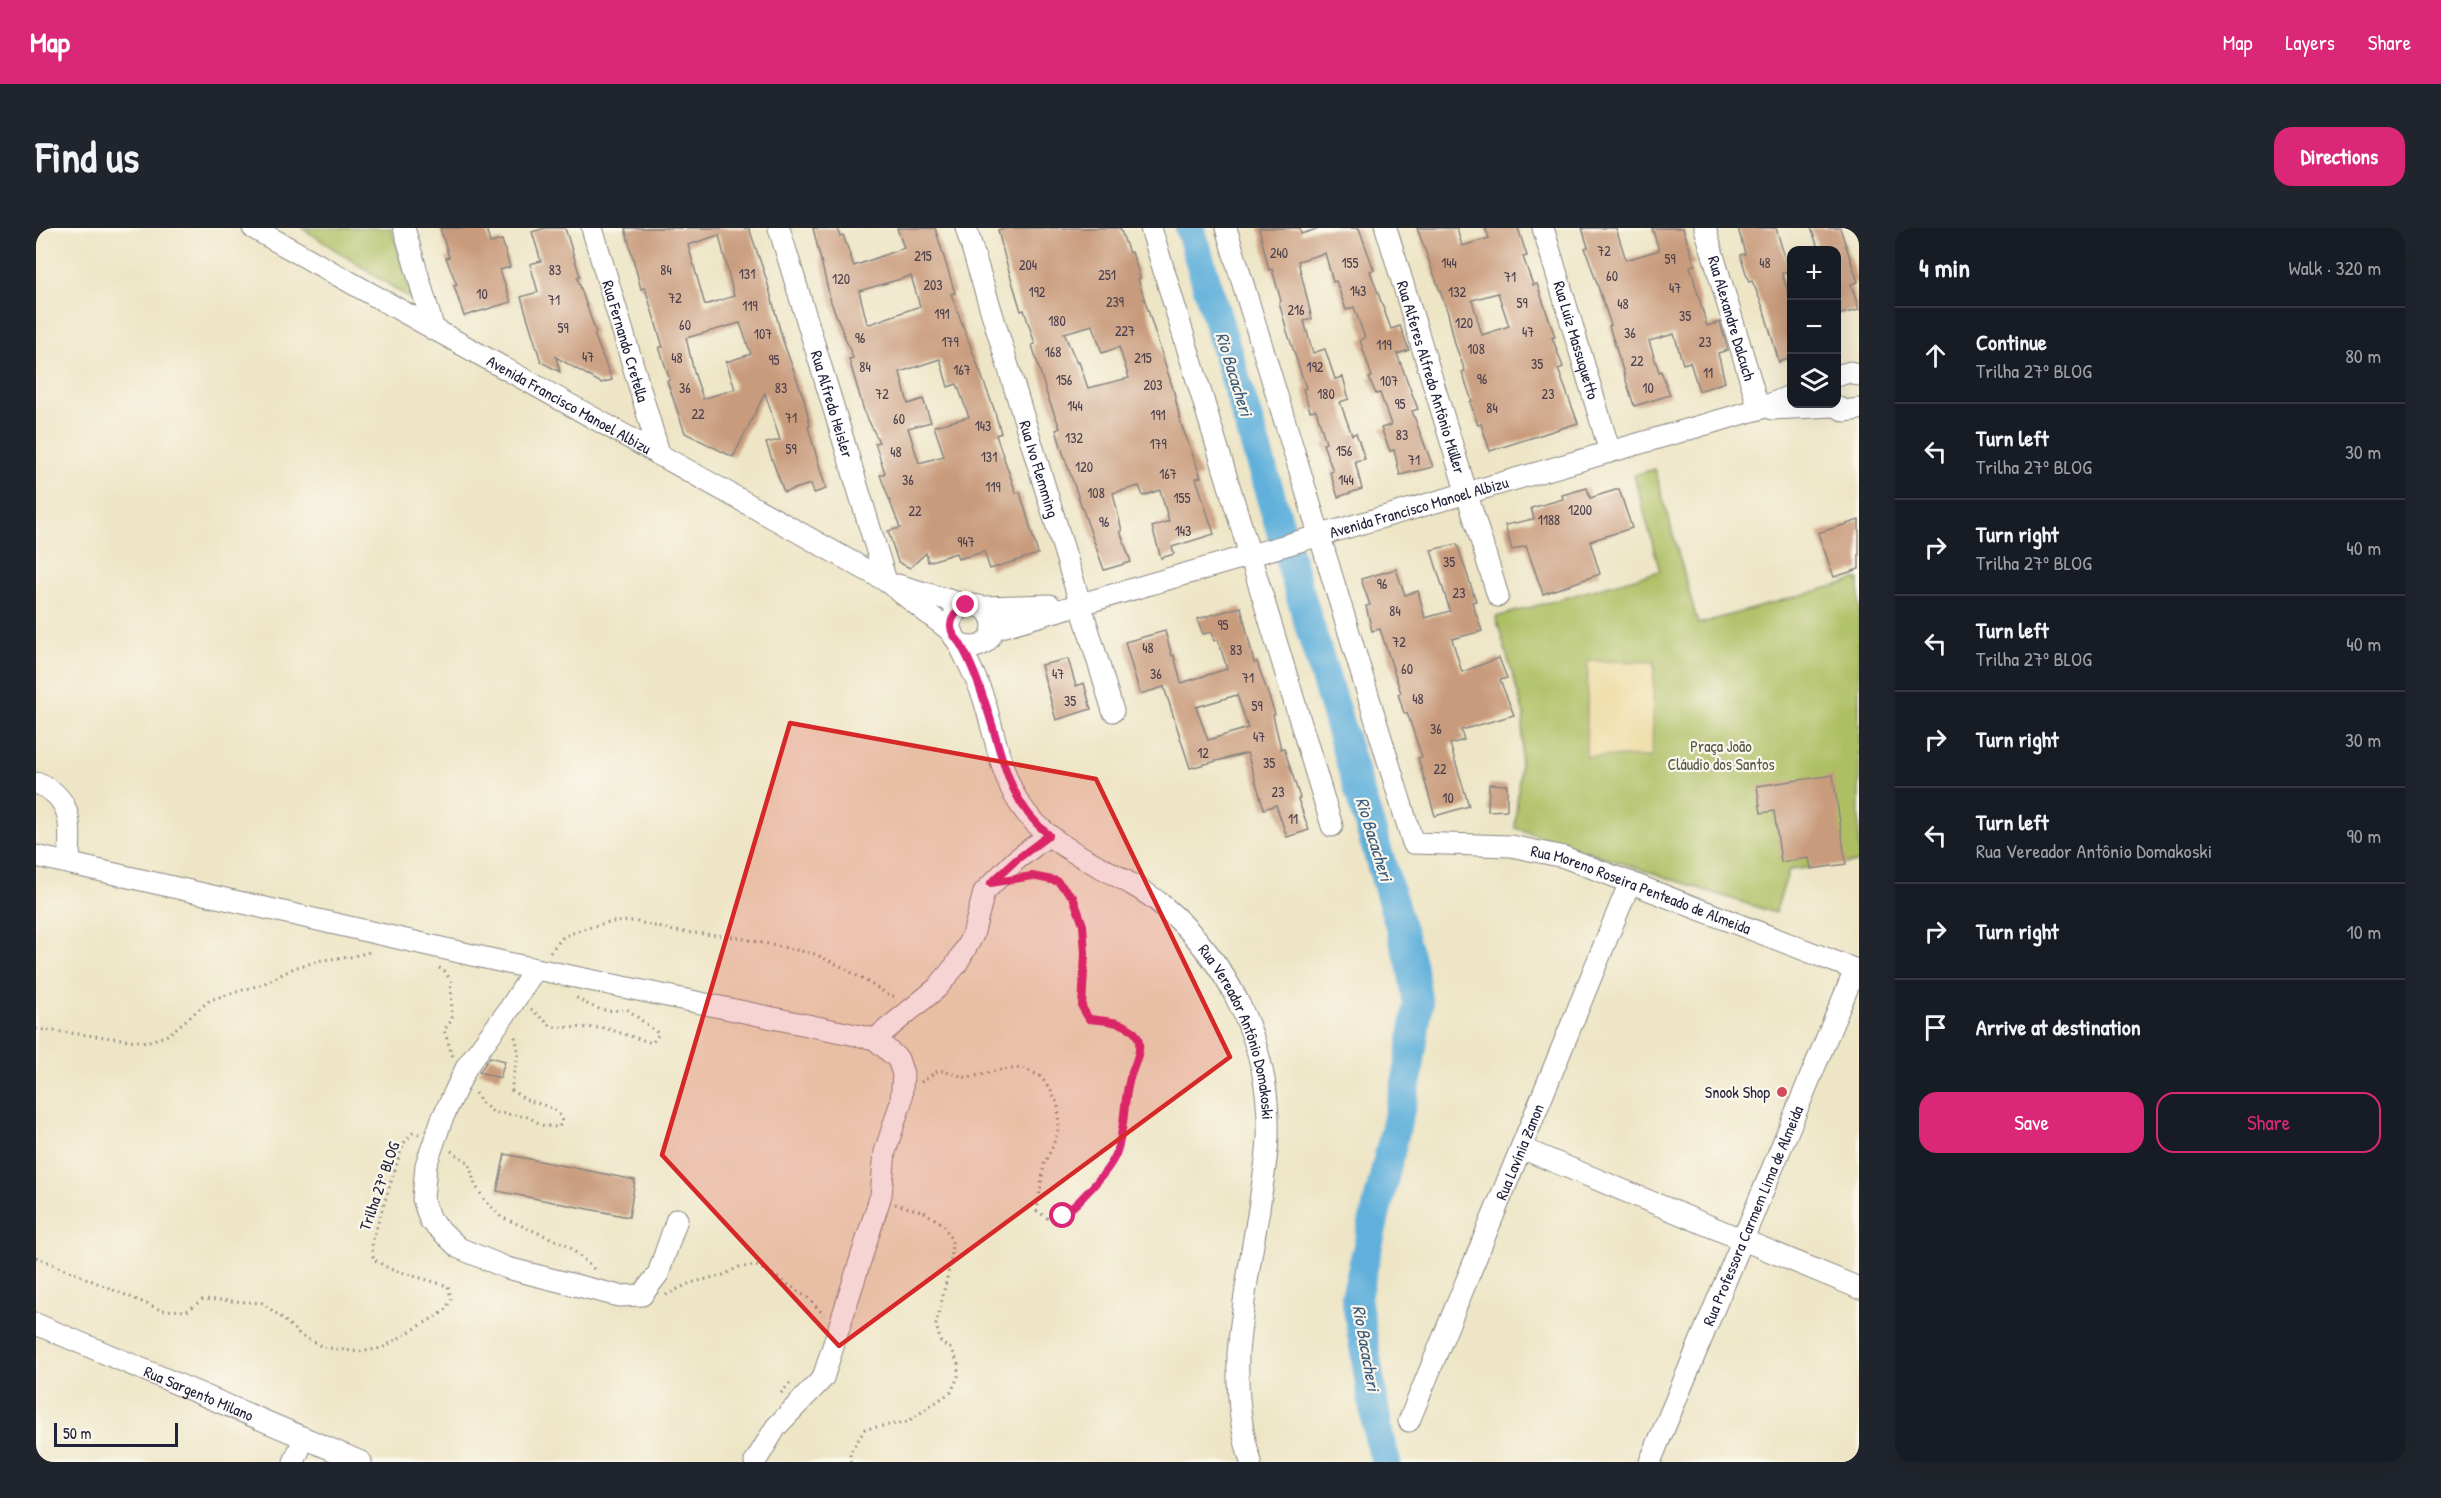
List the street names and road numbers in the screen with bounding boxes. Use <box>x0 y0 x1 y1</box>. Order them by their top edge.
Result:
street label: Rua Alexandre Dalcuch <box>1703 253 1761 383</box>
street label: Rua Fernando Cretella <box>597 278 654 404</box>
street label: Rua Alferes Alfredo Antônio Müller <box>1392 278 1471 476</box>
street label: Rua Luiz Massuquetto <box>1548 278 1605 402</box>
street label: Rua Alfredo Heisler <box>806 348 859 460</box>
street label: Avenida Francisco Manoel Albizu <box>483 350 656 459</box>
street label: Rua Ivo Flemming <box>1014 418 1065 520</box>
street label: Avenida Francisco Manoel Albizu <box>1327 471 1511 543</box>
street label: Rua Moreno Roseira Penteado de Almeida <box>1529 839 1754 939</box>
street label: Rua Vereador Antônio Domakoski <box>1194 939 1279 1120</box>
street label: Rua Lavínia Zanon <box>1490 1100 1549 1203</box>
street label: Rua Professora Carmem Lima de Almeida <box>1697 1102 1808 1329</box>
street label: Trilha 27º BLOG <box>354 1138 405 1233</box>
street label: Rua Sargento Milano <box>141 1360 258 1426</box>

